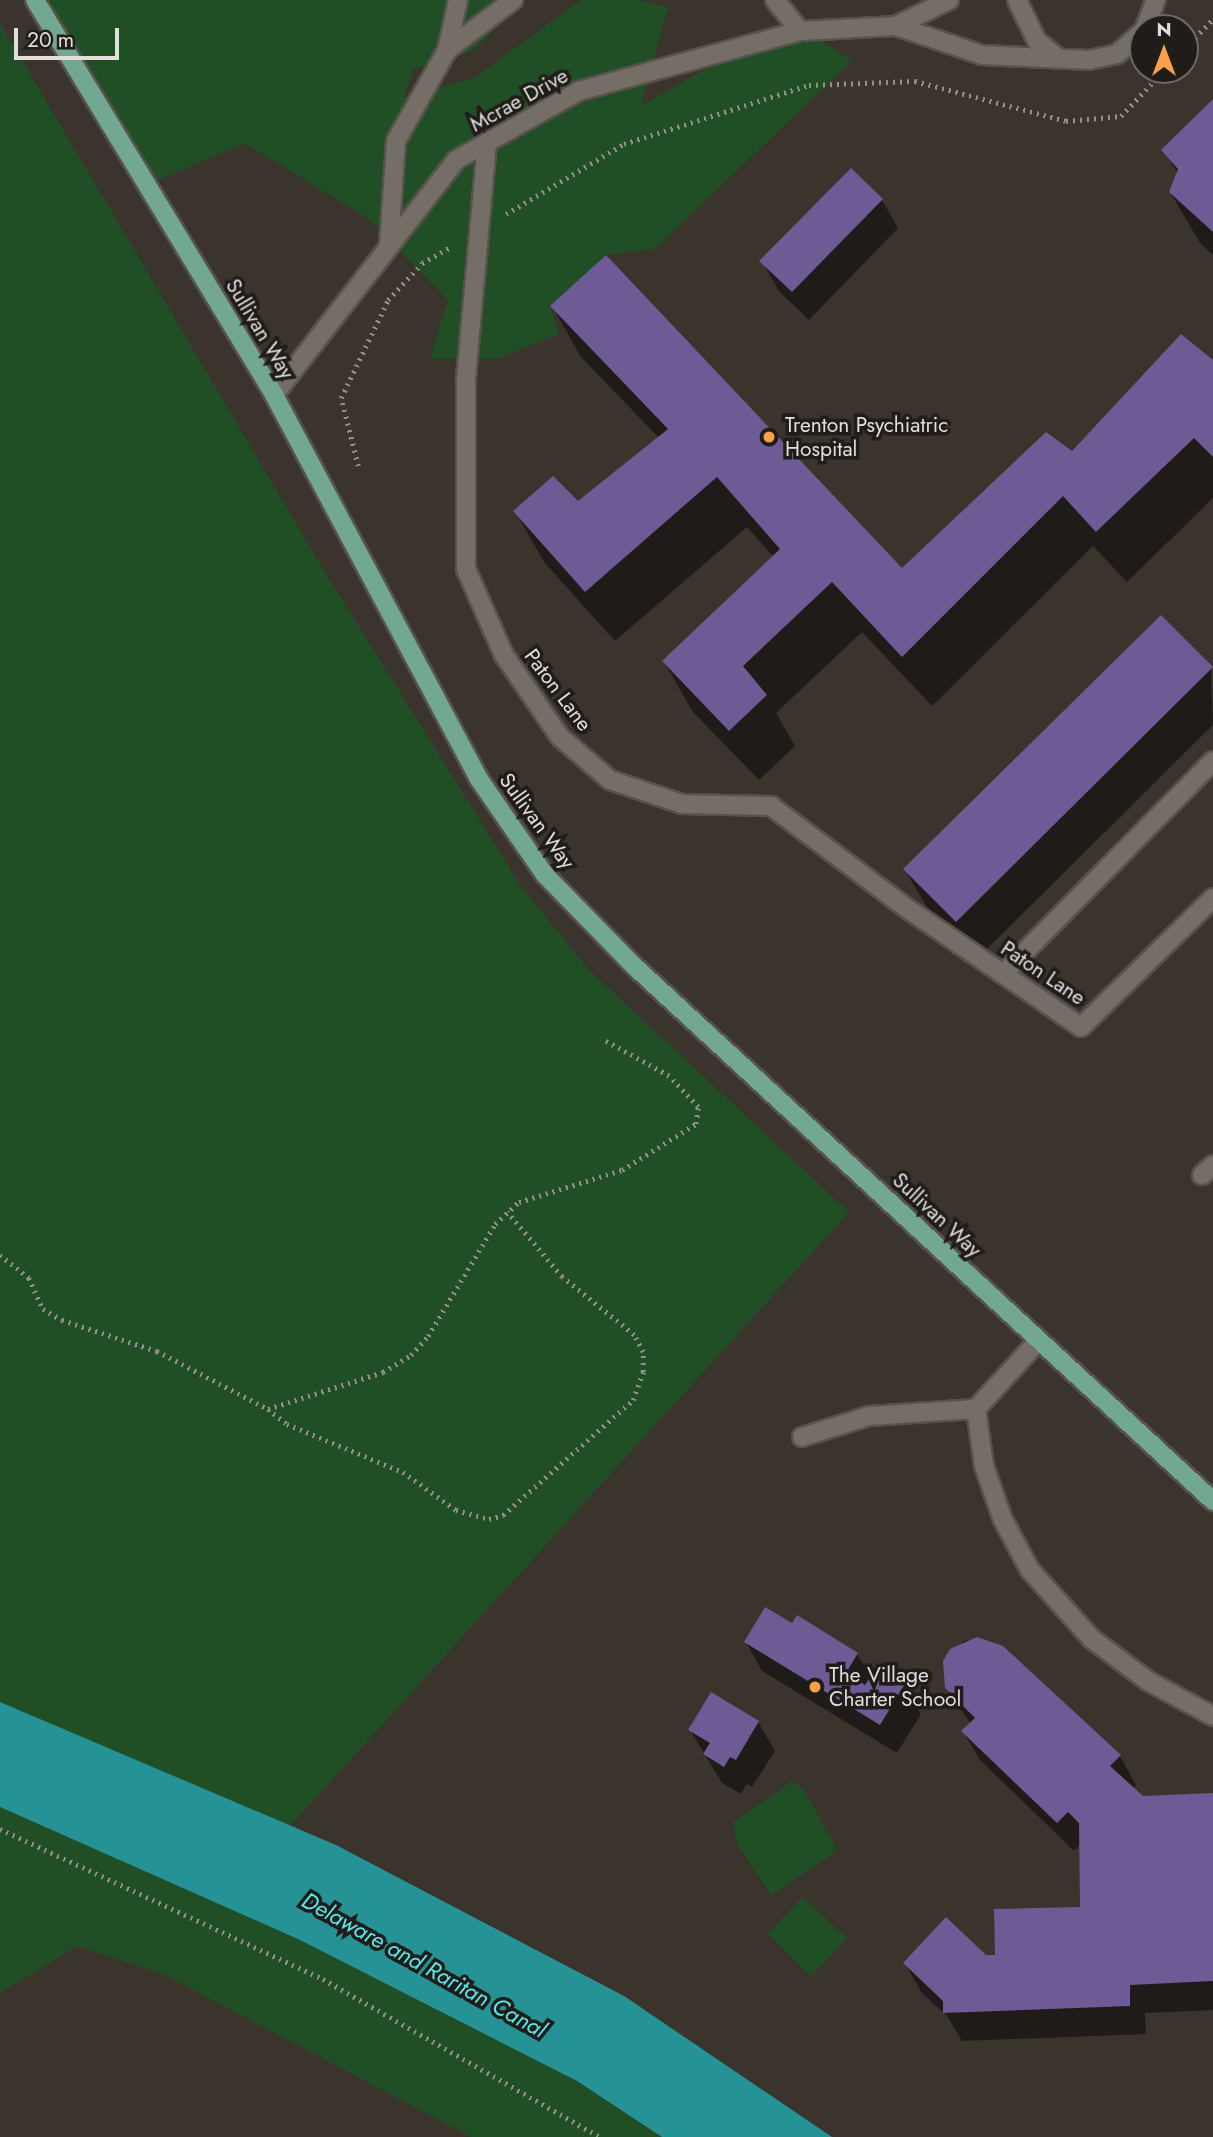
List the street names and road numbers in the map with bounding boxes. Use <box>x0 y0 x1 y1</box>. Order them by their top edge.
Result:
street label: Mcrae Drive <box>466 63 572 137</box>
street label: Sullivan Way <box>220 274 300 384</box>
street label: Paton Lane <box>519 644 597 736</box>
street label: Sullivan Way <box>494 768 580 874</box>
street label: Paton Lane <box>996 936 1090 1010</box>
street label: Sullivan Way <box>887 1168 987 1262</box>

